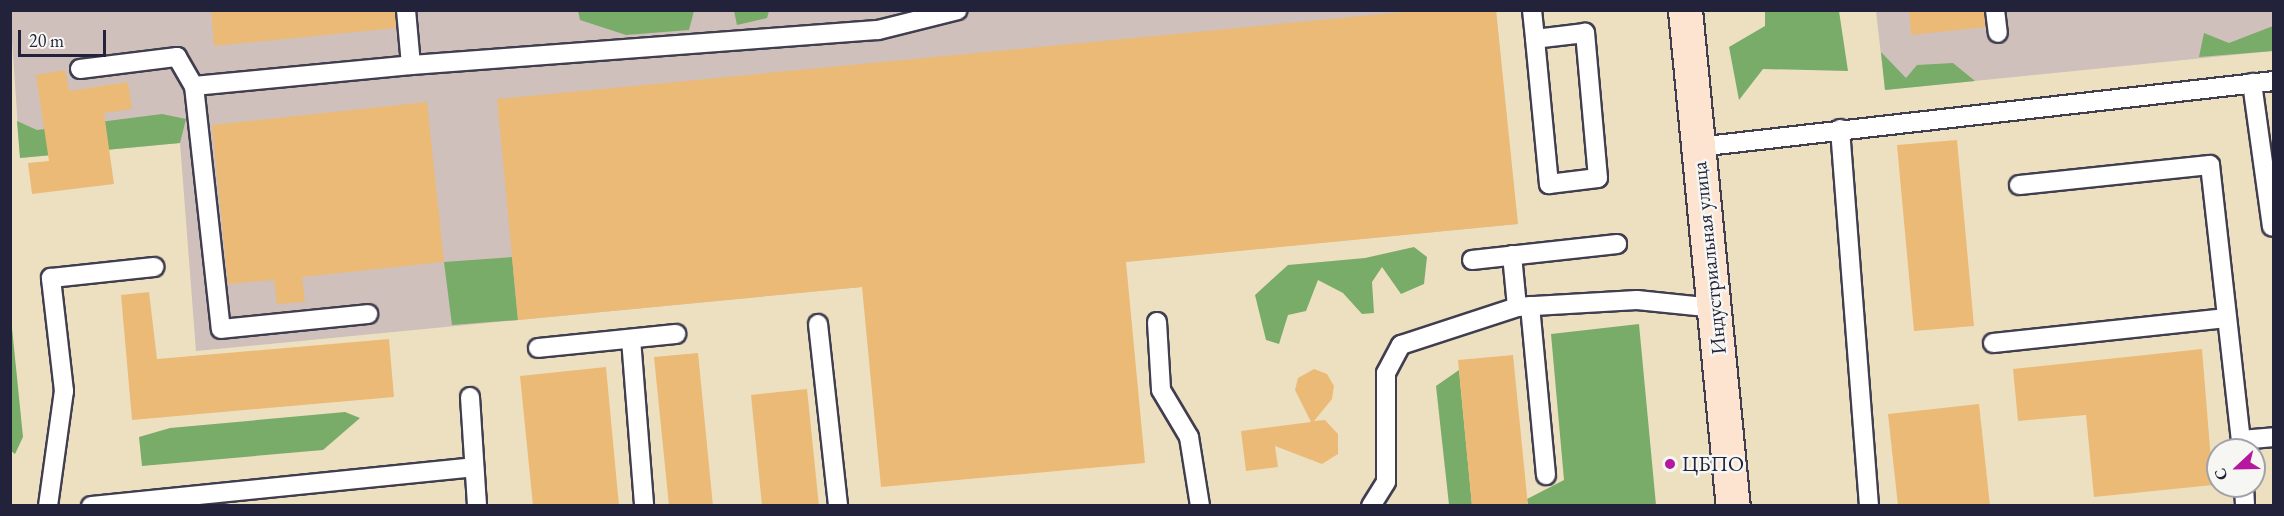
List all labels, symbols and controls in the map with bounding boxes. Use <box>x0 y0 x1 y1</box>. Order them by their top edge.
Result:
scale bar <box>21 18 110 56</box>
text: 20 m <box>29 29 64 52</box>
street label: Индустриальная улица <box>1686 160 1732 356</box>
north arrow <box>2206 438 2266 498</box>
place label: ЦБПО <box>1682 451 1744 477</box>
marker: ЦБПО <box>1663 457 1677 471</box>
text: С <box>2209 465 2233 483</box>

